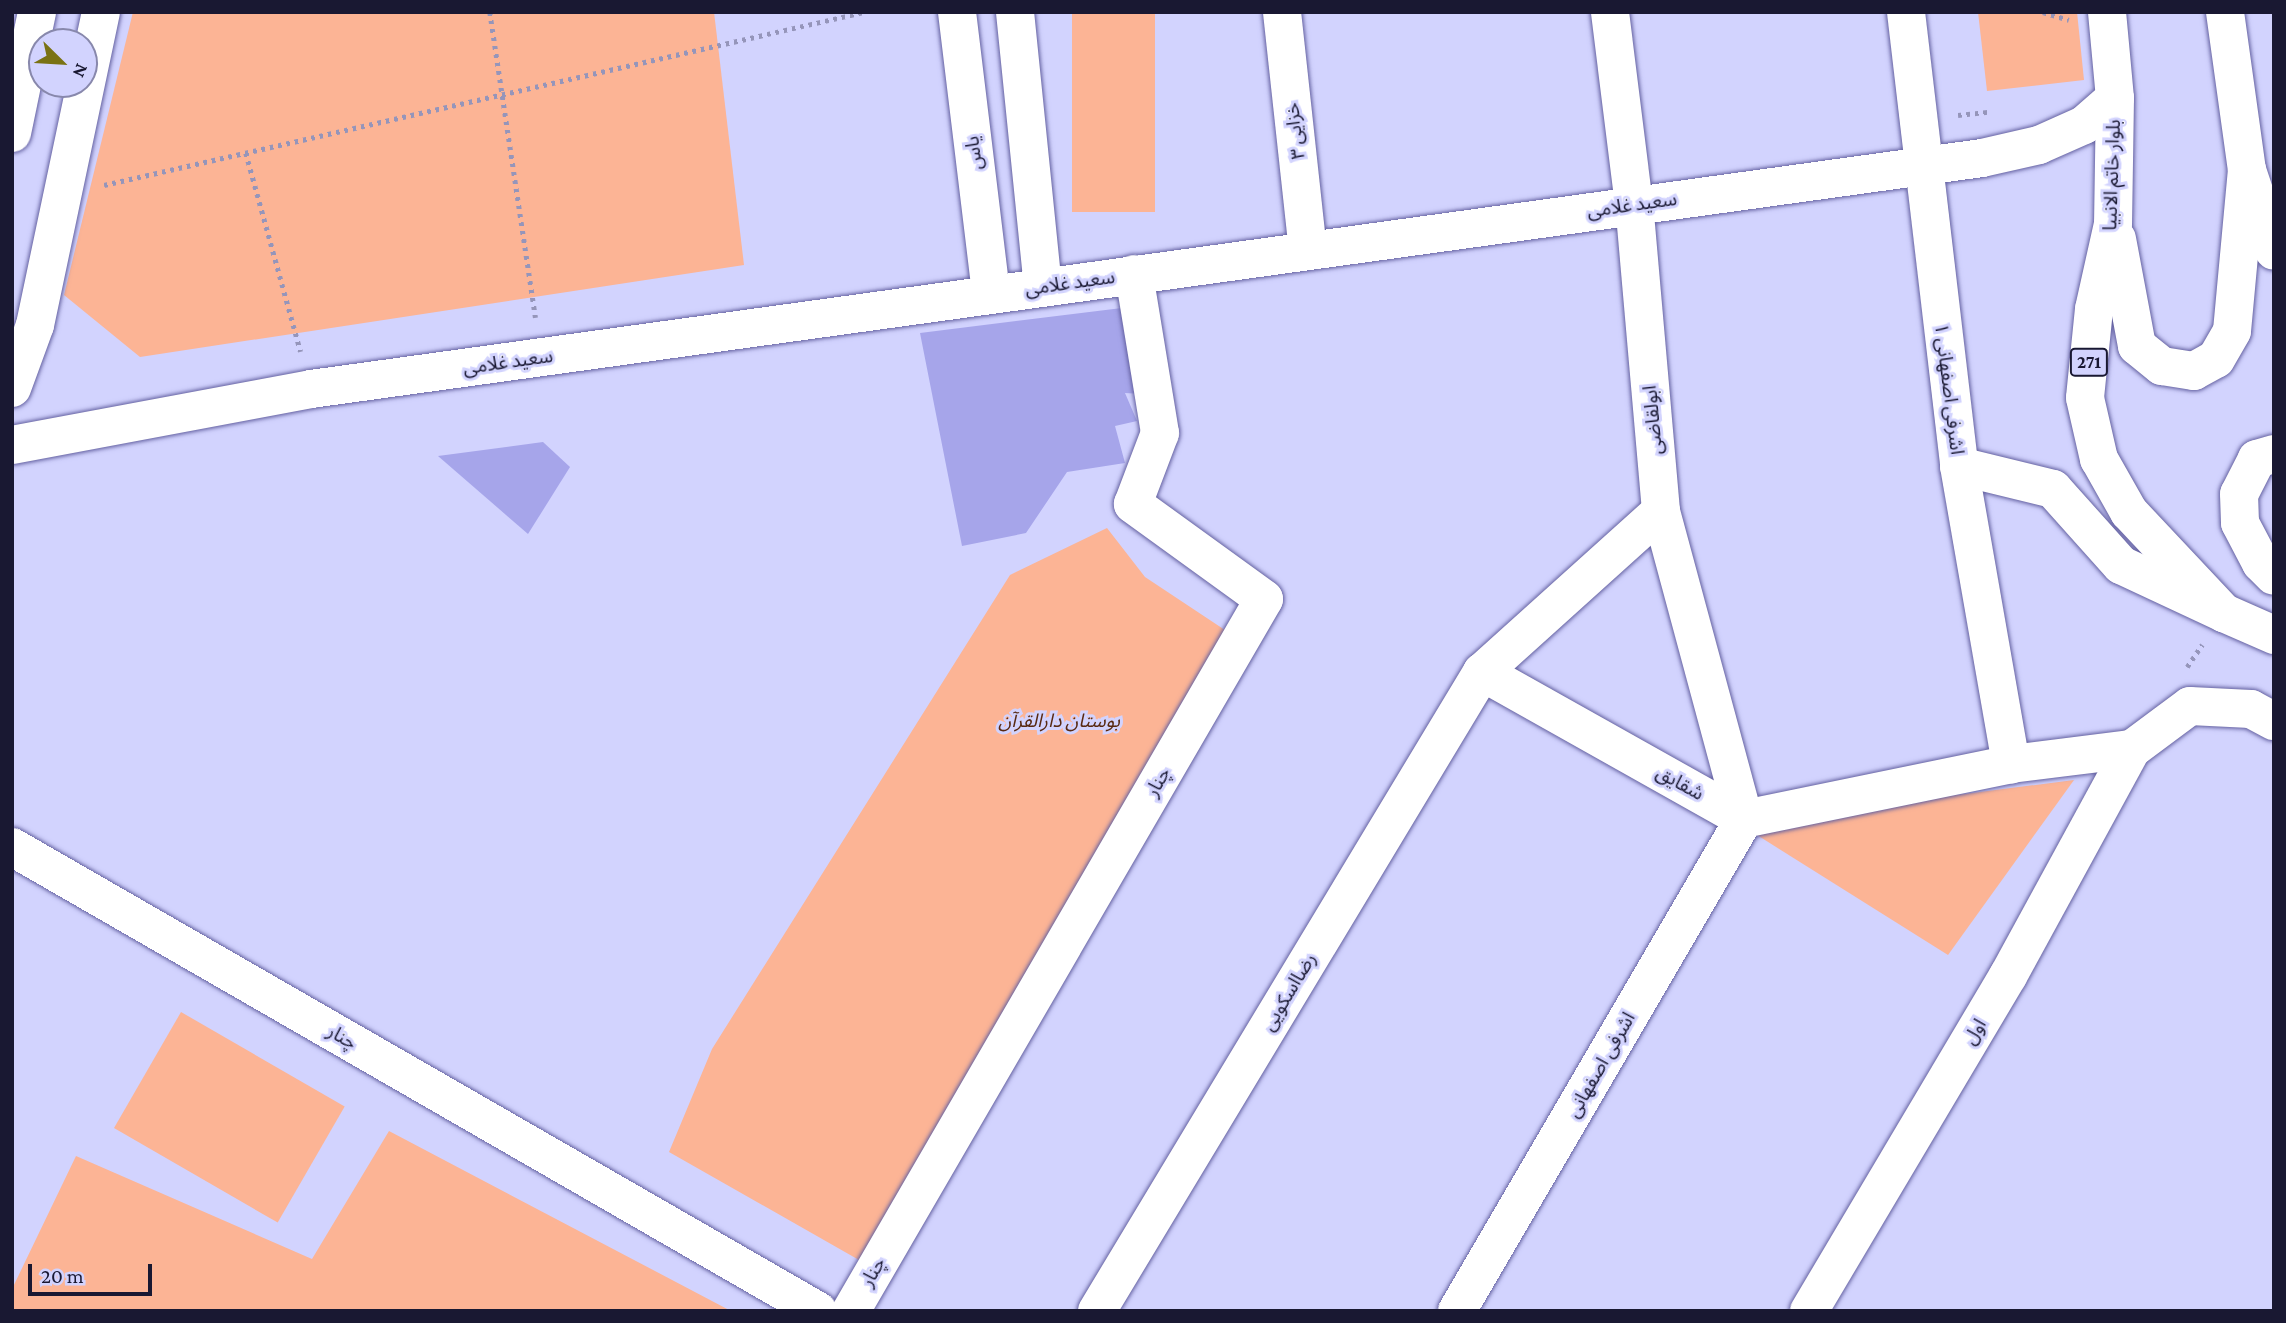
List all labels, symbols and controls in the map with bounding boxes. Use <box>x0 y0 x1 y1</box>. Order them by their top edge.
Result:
north arrow <box>28 28 98 98</box>
text: N <box>69 61 93 81</box>
street label: خزایی ۳ <box>1281 102 1309 160</box>
street label: بلوار خاتم الانبیا <box>2099 119 2125 231</box>
street label: یاس <box>961 135 987 171</box>
street label: سعید غلامی <box>1586 187 1678 223</box>
street label: سعید غلامی <box>1024 265 1116 301</box>
street label: اشرفی اصفهانی ۱ <box>1930 322 1968 456</box>
street label: سعید غلامی <box>462 344 554 380</box>
road number: 271 <box>2070 348 2108 376</box>
street label: ابولقاضی <box>1639 384 1667 456</box>
park label: بوستان دارالقرآن <box>998 710 1120 732</box>
street label: شقایق <box>1652 761 1708 805</box>
street label: چنار <box>1141 763 1175 801</box>
street label: رضااسکویی <box>1257 949 1321 1035</box>
street label: اشرفی اصفهانی <box>1562 1008 1640 1122</box>
street label: اول <box>1958 1015 1992 1049</box>
street label: چنار <box>323 1020 361 1054</box>
scale bar <box>32 1250 156 1294</box>
street label: چنار <box>856 1253 890 1291</box>
text: 20 m <box>41 1264 84 1288</box>

